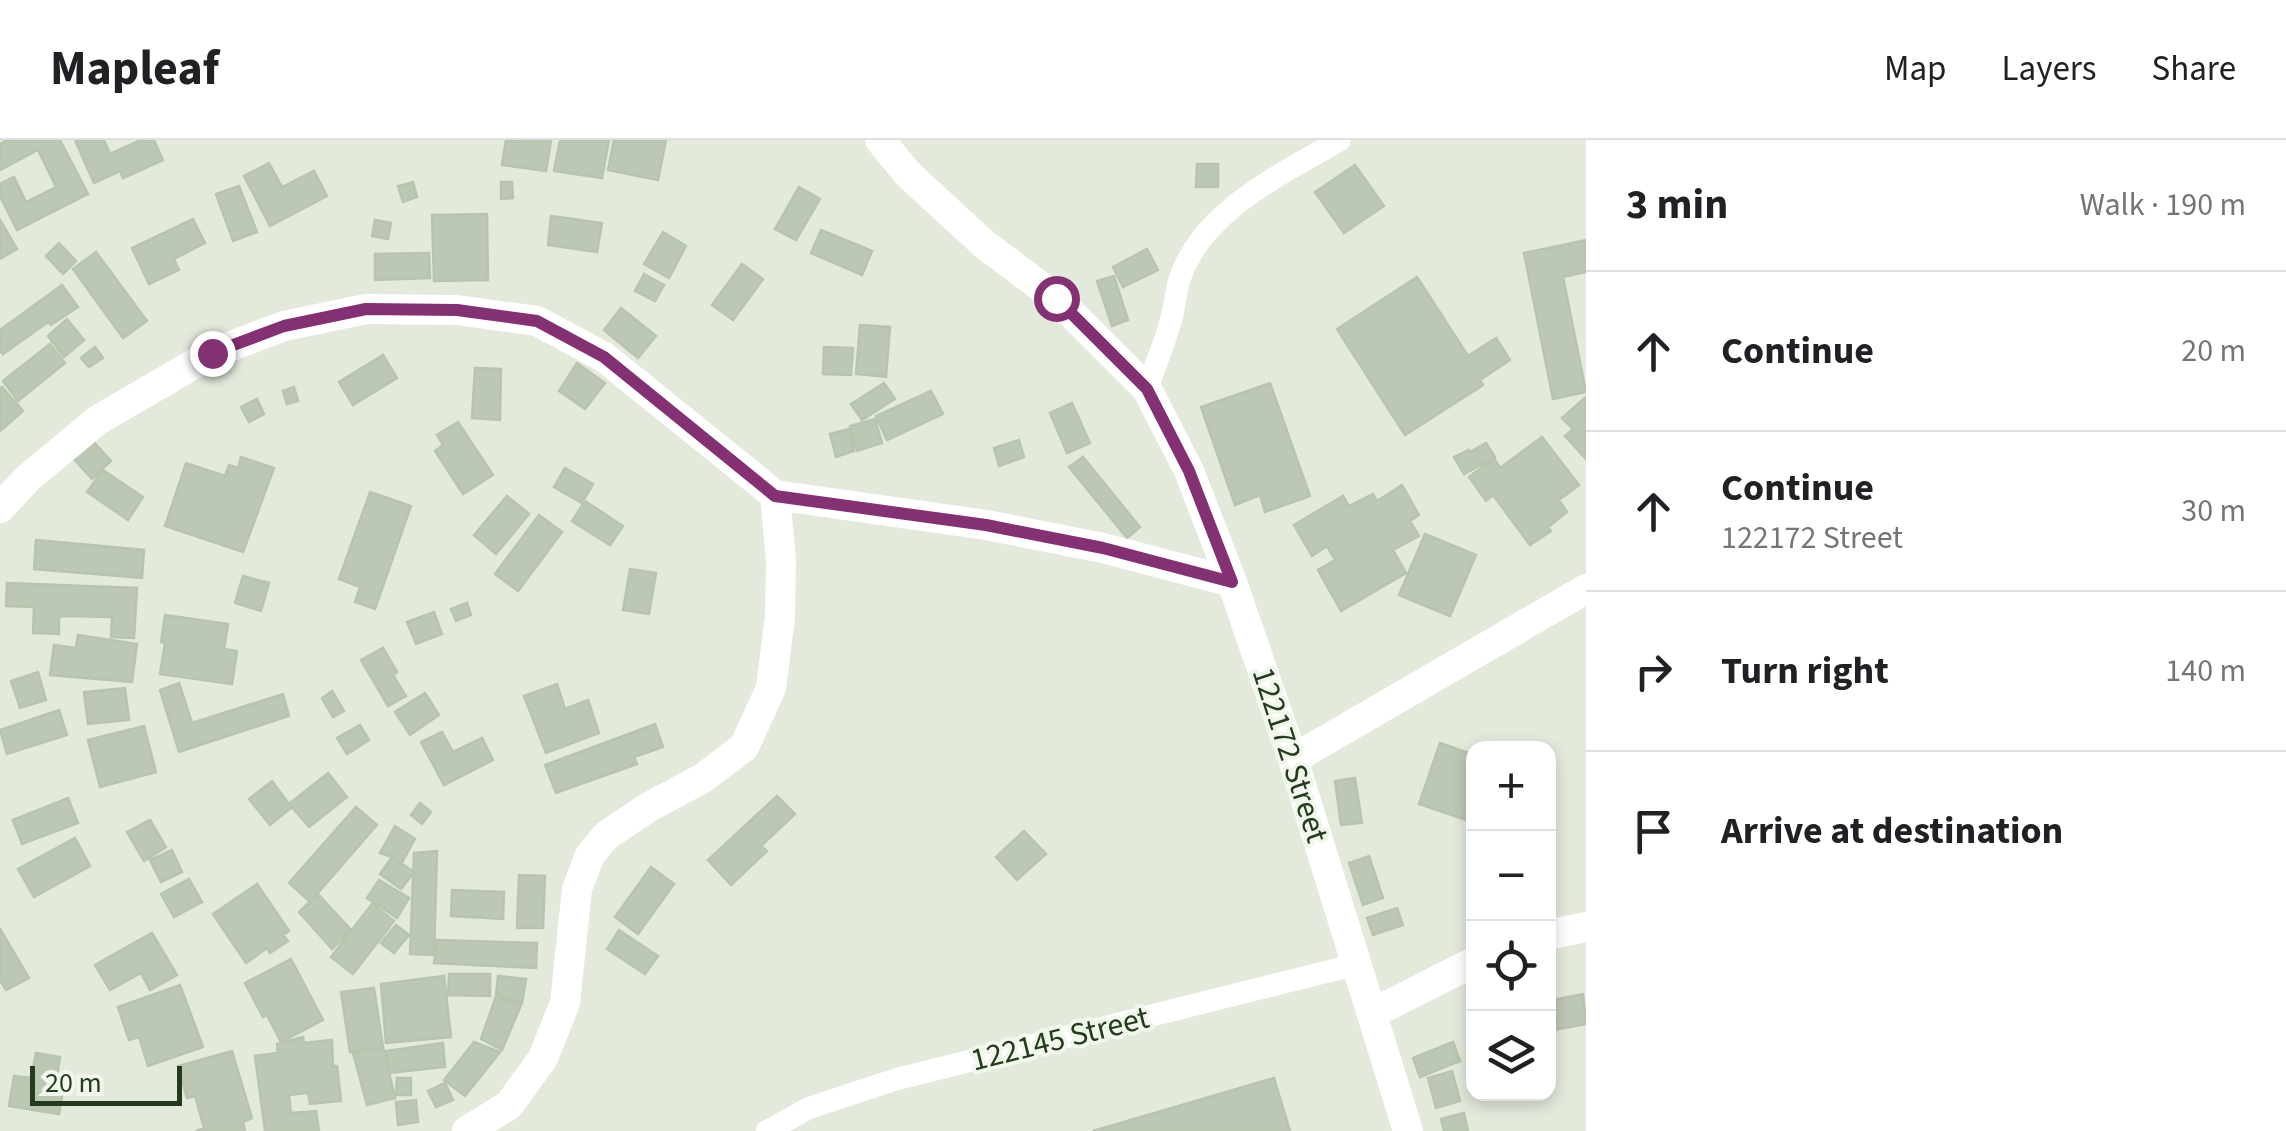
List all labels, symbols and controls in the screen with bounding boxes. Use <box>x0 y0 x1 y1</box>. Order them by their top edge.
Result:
text: Mapleaf <box>50 35 219 103</box>
text: Map <box>1884 44 1947 94</box>
text: Layers <box>2002 44 2096 94</box>
text: Share <box>2151 44 2236 94</box>
text: 3 min <box>1626 175 1728 235</box>
text: Walk · 190 m <box>2080 182 2246 228</box>
route start <box>1034 276 1080 322</box>
icon: ahead <box>1626 324 1681 379</box>
text: Continue <box>1721 324 1874 378</box>
text: 20 m <box>2181 328 2246 374</box>
route end <box>190 331 236 377</box>
text: Continue <box>1721 461 1874 515</box>
icon: ahead <box>1626 484 1681 539</box>
text: 30 m <box>2181 488 2246 534</box>
text: 122172 Street <box>1721 515 1903 561</box>
icon: right <box>1626 644 1681 699</box>
text: Turn right <box>1721 644 1889 698</box>
text: 140 m <box>2165 648 2246 694</box>
street label: 122172 Street <box>1240 661 1340 849</box>
map controls <box>1466 741 1556 1101</box>
button: + <box>1466 741 1556 831</box>
icon: arrive <box>1626 804 1681 859</box>
text: Arrive at destination <box>1721 804 2063 858</box>
button: − <box>1466 831 1556 921</box>
button: locate <box>1466 921 1556 1011</box>
street label: 122145 Street <box>966 995 1154 1083</box>
button: layers <box>1466 1011 1556 1101</box>
scale bar <box>30 1061 182 1106</box>
text: 20 m <box>45 1063 102 1103</box>

